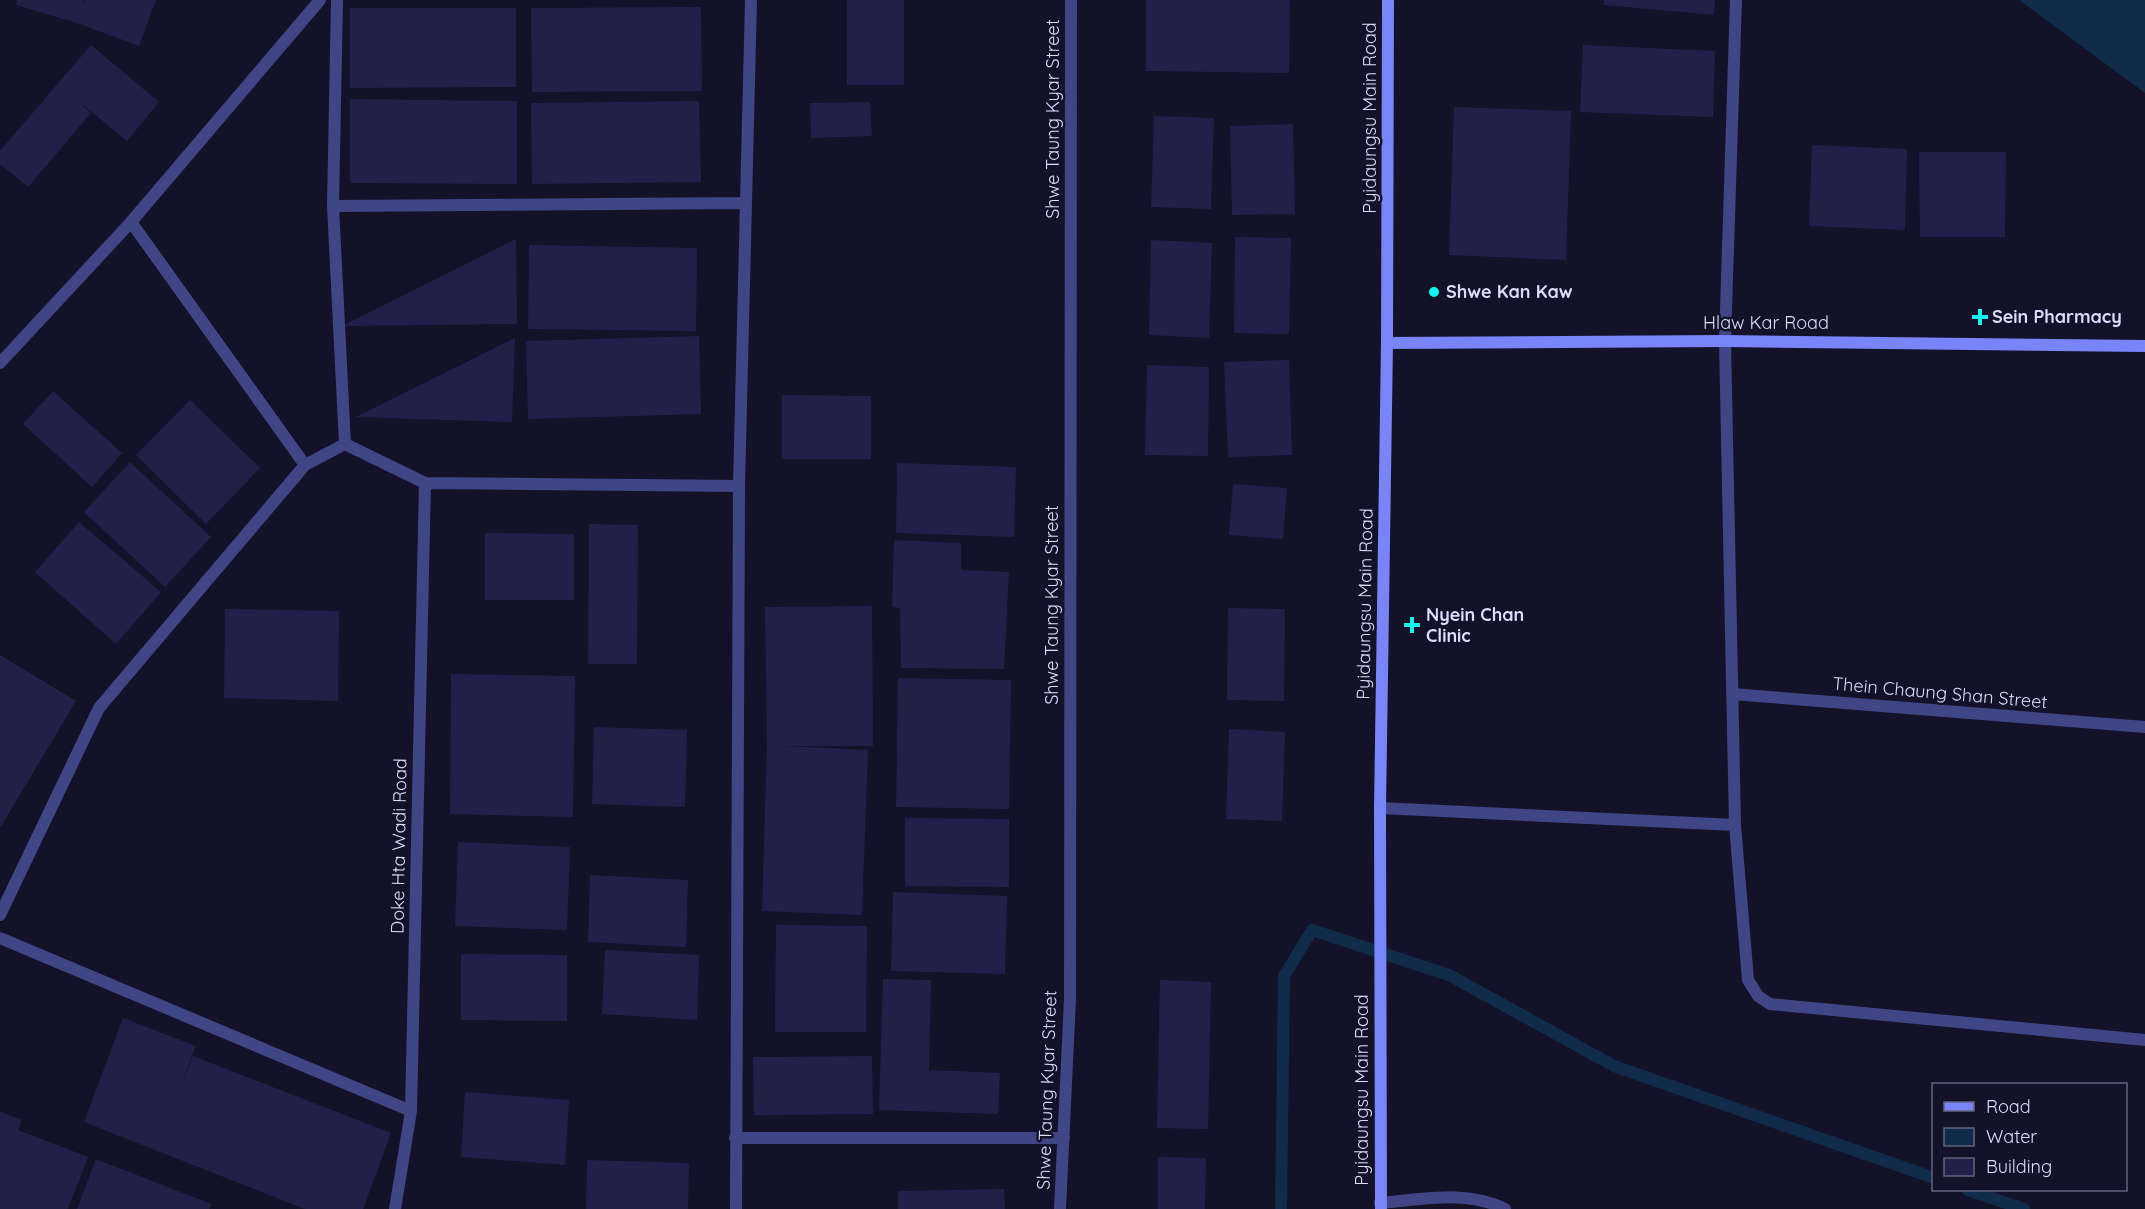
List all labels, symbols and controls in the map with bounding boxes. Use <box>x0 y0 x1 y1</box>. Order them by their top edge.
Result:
street label: Shwe Taung Kyar Street <box>1041 19 1064 219</box>
street label: Pyidaungsu Main Road <box>1358 22 1381 214</box>
place label: Shwe Kan Kaw <box>1446 280 1573 303</box>
marker: Shwe Kan Kaw <box>1427 285 1441 299</box>
place label: Sein Pharmacy <box>1992 305 2122 328</box>
marker: Sein Pharmacy <box>1973 310 1987 324</box>
street label: Hlaw Kar Road <box>1703 311 1829 334</box>
street label: Shwe Taung Kyar Street <box>1040 505 1063 705</box>
street label: Pyidaungsu Main Road <box>1351 508 1378 700</box>
place label: Nyein Chan Clinic <box>1426 603 1524 647</box>
marker: Nyein Chan Clinic <box>1403 616 1421 634</box>
street label: Thein Chaung Shan Street <box>1832 672 2048 713</box>
street label: Doke Hta Wadi Road <box>385 758 412 934</box>
street label: Shwe Taung Kyar Street <box>1032 990 1061 1190</box>
street label: Pyidaungsu Main Road <box>1350 994 1373 1186</box>
legend <box>1932 1083 2127 1191</box>
text: Road <box>1986 1095 2031 1118</box>
text: Water <box>1986 1125 2037 1148</box>
text: Building <box>1986 1155 2052 1178</box>

